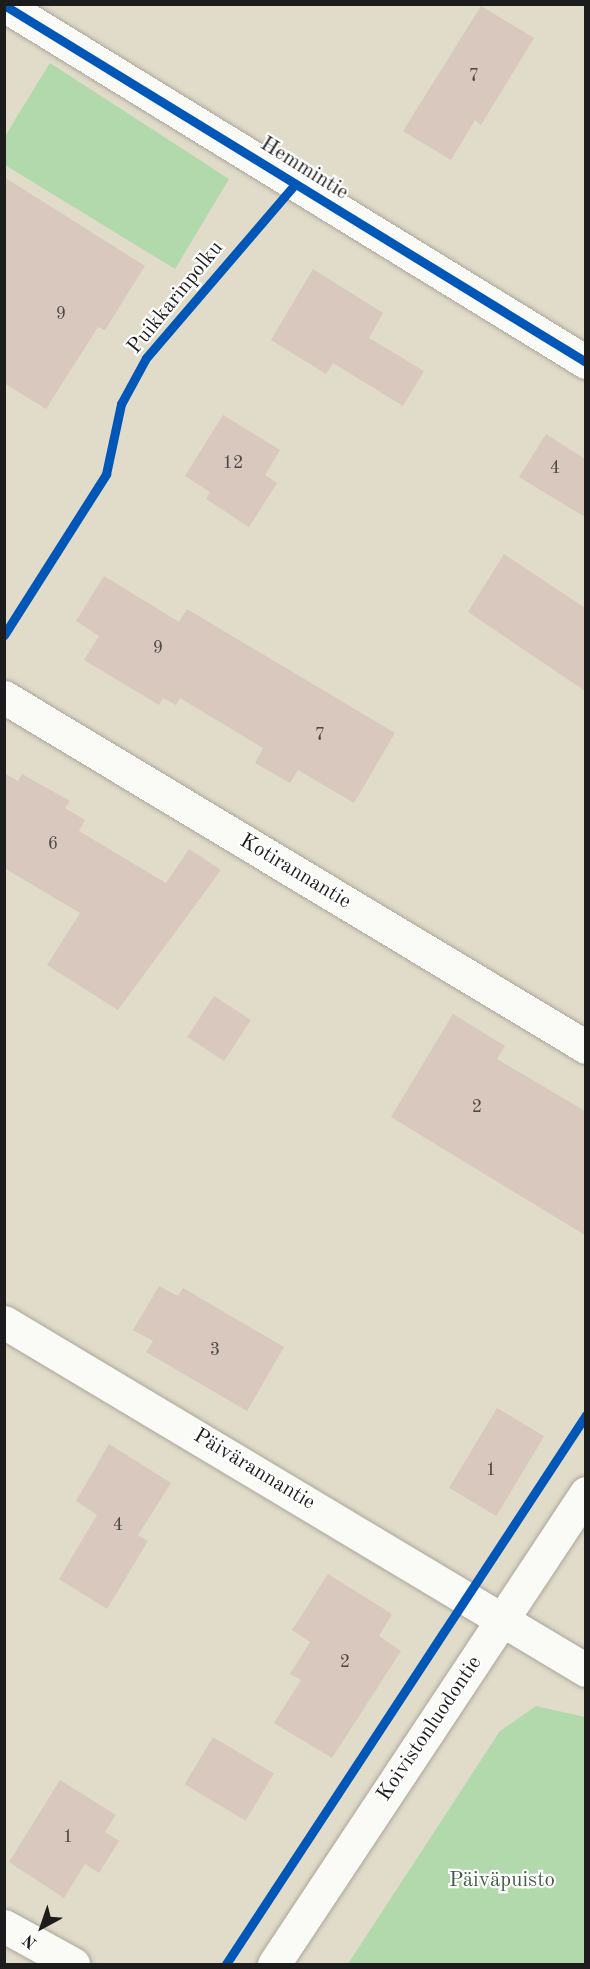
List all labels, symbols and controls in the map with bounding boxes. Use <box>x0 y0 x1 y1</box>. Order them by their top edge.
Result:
house number: 7 <box>469 65 479 87</box>
street label: Hemmintie <box>255 132 353 206</box>
street label: Puikkarinpolku <box>123 236 229 360</box>
house number: 9 <box>56 303 66 325</box>
house number: 12 <box>223 452 243 474</box>
house number: 4 <box>550 457 560 479</box>
house number: 9 <box>153 637 163 659</box>
house number: 7 <box>315 724 325 746</box>
street label: Kotirannantie <box>235 829 355 915</box>
house number: 6 <box>48 833 58 855</box>
house number: 2 <box>472 1096 482 1118</box>
house number: 3 <box>210 1339 220 1361</box>
street label: Päivärannantie <box>189 1424 319 1516</box>
house number: 1 <box>486 1459 496 1481</box>
house number: 4 <box>113 1514 123 1536</box>
house number: 2 <box>340 1651 350 1673</box>
street label: Koivistonluodontie <box>372 1652 488 1806</box>
house number: 1 <box>63 1826 73 1848</box>
park label: Päiväpuisto <box>449 1868 555 1894</box>
north arrow <box>12 1897 72 1957</box>
text: N <box>21 1931 40 1951</box>

